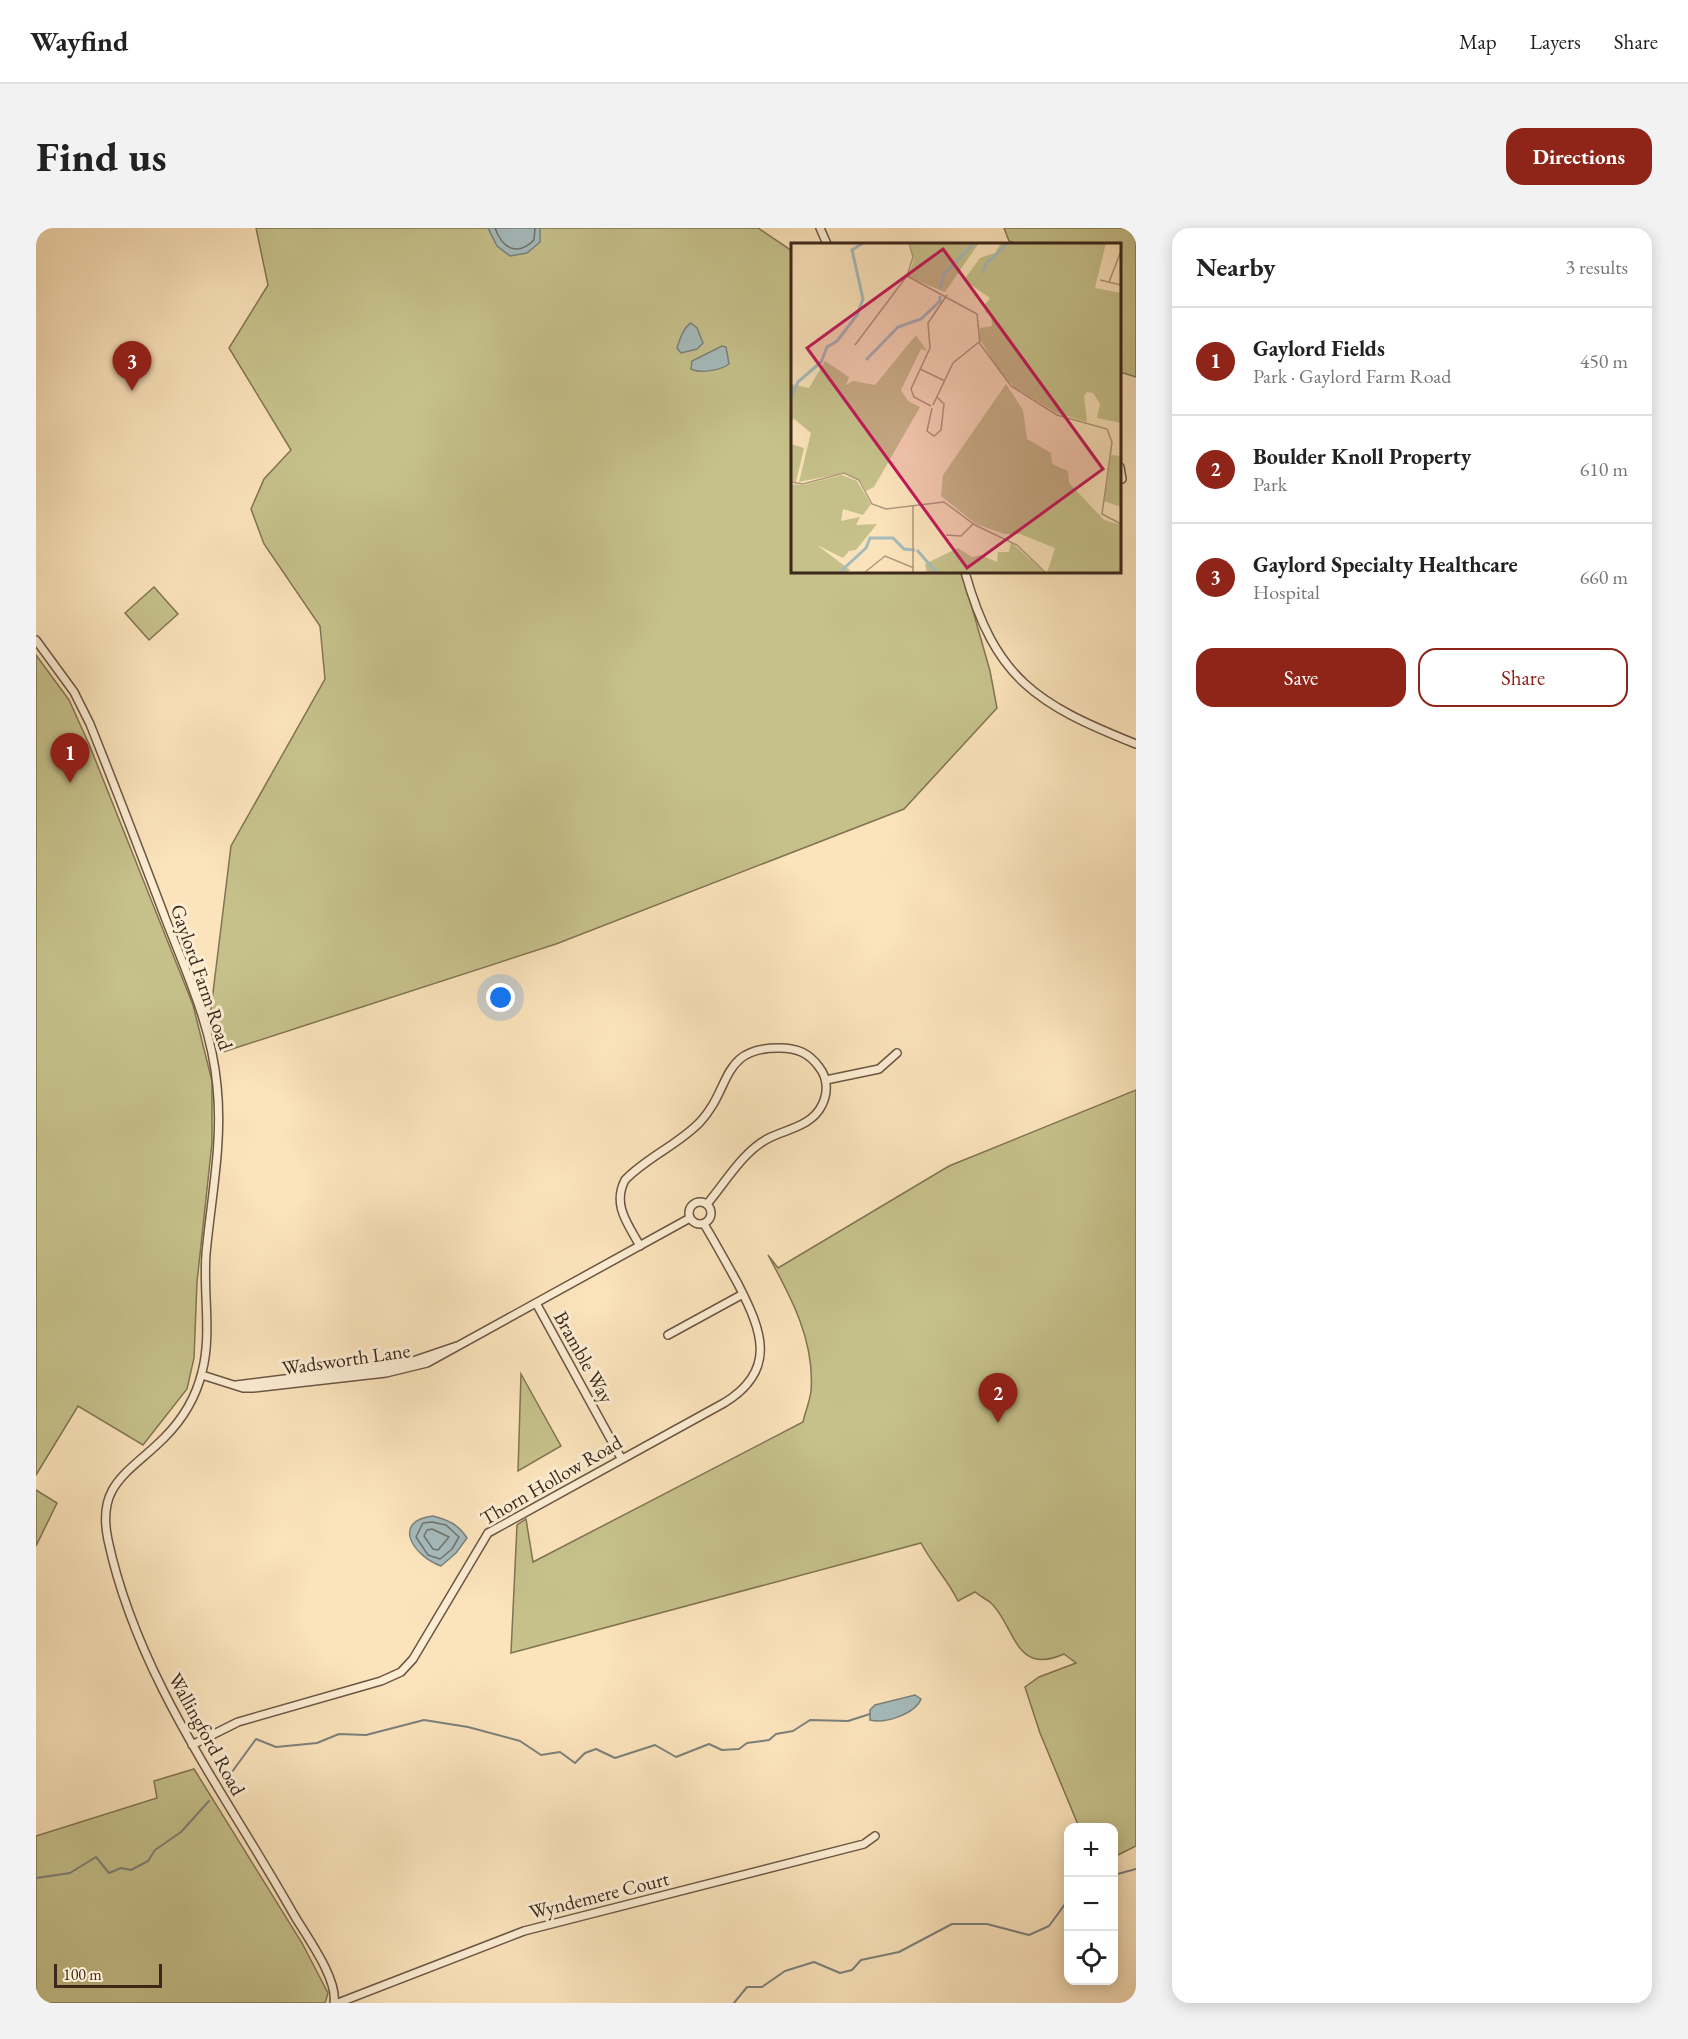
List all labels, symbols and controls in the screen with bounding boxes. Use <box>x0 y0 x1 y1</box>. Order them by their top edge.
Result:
text: Wayfind <box>30 23 128 59</box>
text: Map <box>1459 28 1497 55</box>
text: Layers <box>1530 28 1581 55</box>
text: Share <box>1614 28 1658 55</box>
button: Directions <box>1506 128 1652 185</box>
text: Find us <box>36 129 167 184</box>
inset map <box>791 243 1121 573</box>
text: Nearby <box>1196 250 1276 284</box>
text: 3 results <box>1565 254 1628 280</box>
text: Gaylord Fields <box>1253 334 1385 363</box>
pin: 3 <box>112 342 152 391</box>
text: 1 <box>1210 348 1221 374</box>
text: 450 m <box>1580 348 1628 374</box>
text: Park · Gaylord Farm Road <box>1253 363 1451 389</box>
text: Boulder Knoll Property <box>1253 442 1471 471</box>
text: 2 <box>1210 456 1221 482</box>
text: 610 m <box>1580 456 1628 482</box>
text: Park <box>1253 471 1287 497</box>
text: Gaylord Specialty Healthcare <box>1253 550 1518 579</box>
text: 3 <box>1210 564 1221 590</box>
text: 660 m <box>1580 564 1628 590</box>
text: Hospital <box>1253 579 1320 605</box>
button: Save <box>1196 648 1406 707</box>
button: Share <box>1418 648 1628 707</box>
pin: 1 <box>51 734 90 783</box>
street label: Gaylord Farm Road <box>165 901 239 1054</box>
your location <box>486 983 515 1012</box>
street label: Bramble Way <box>548 1306 620 1408</box>
street label: Wadsworth Lane <box>280 1337 412 1381</box>
pin: 2 <box>978 1374 1018 1423</box>
street label: Thorn Hollow Road <box>475 1428 627 1531</box>
street label: Wallingford Road <box>163 1668 252 1801</box>
map controls <box>1064 1823 1118 1985</box>
button: + <box>1064 1823 1118 1877</box>
street label: Wyndemere Court <box>526 1865 672 1925</box>
button: − <box>1064 1877 1118 1931</box>
button: locate <box>1064 1931 1118 1985</box>
scale bar <box>54 1961 162 1988</box>
text: 100 m <box>63 1964 102 1985</box>

